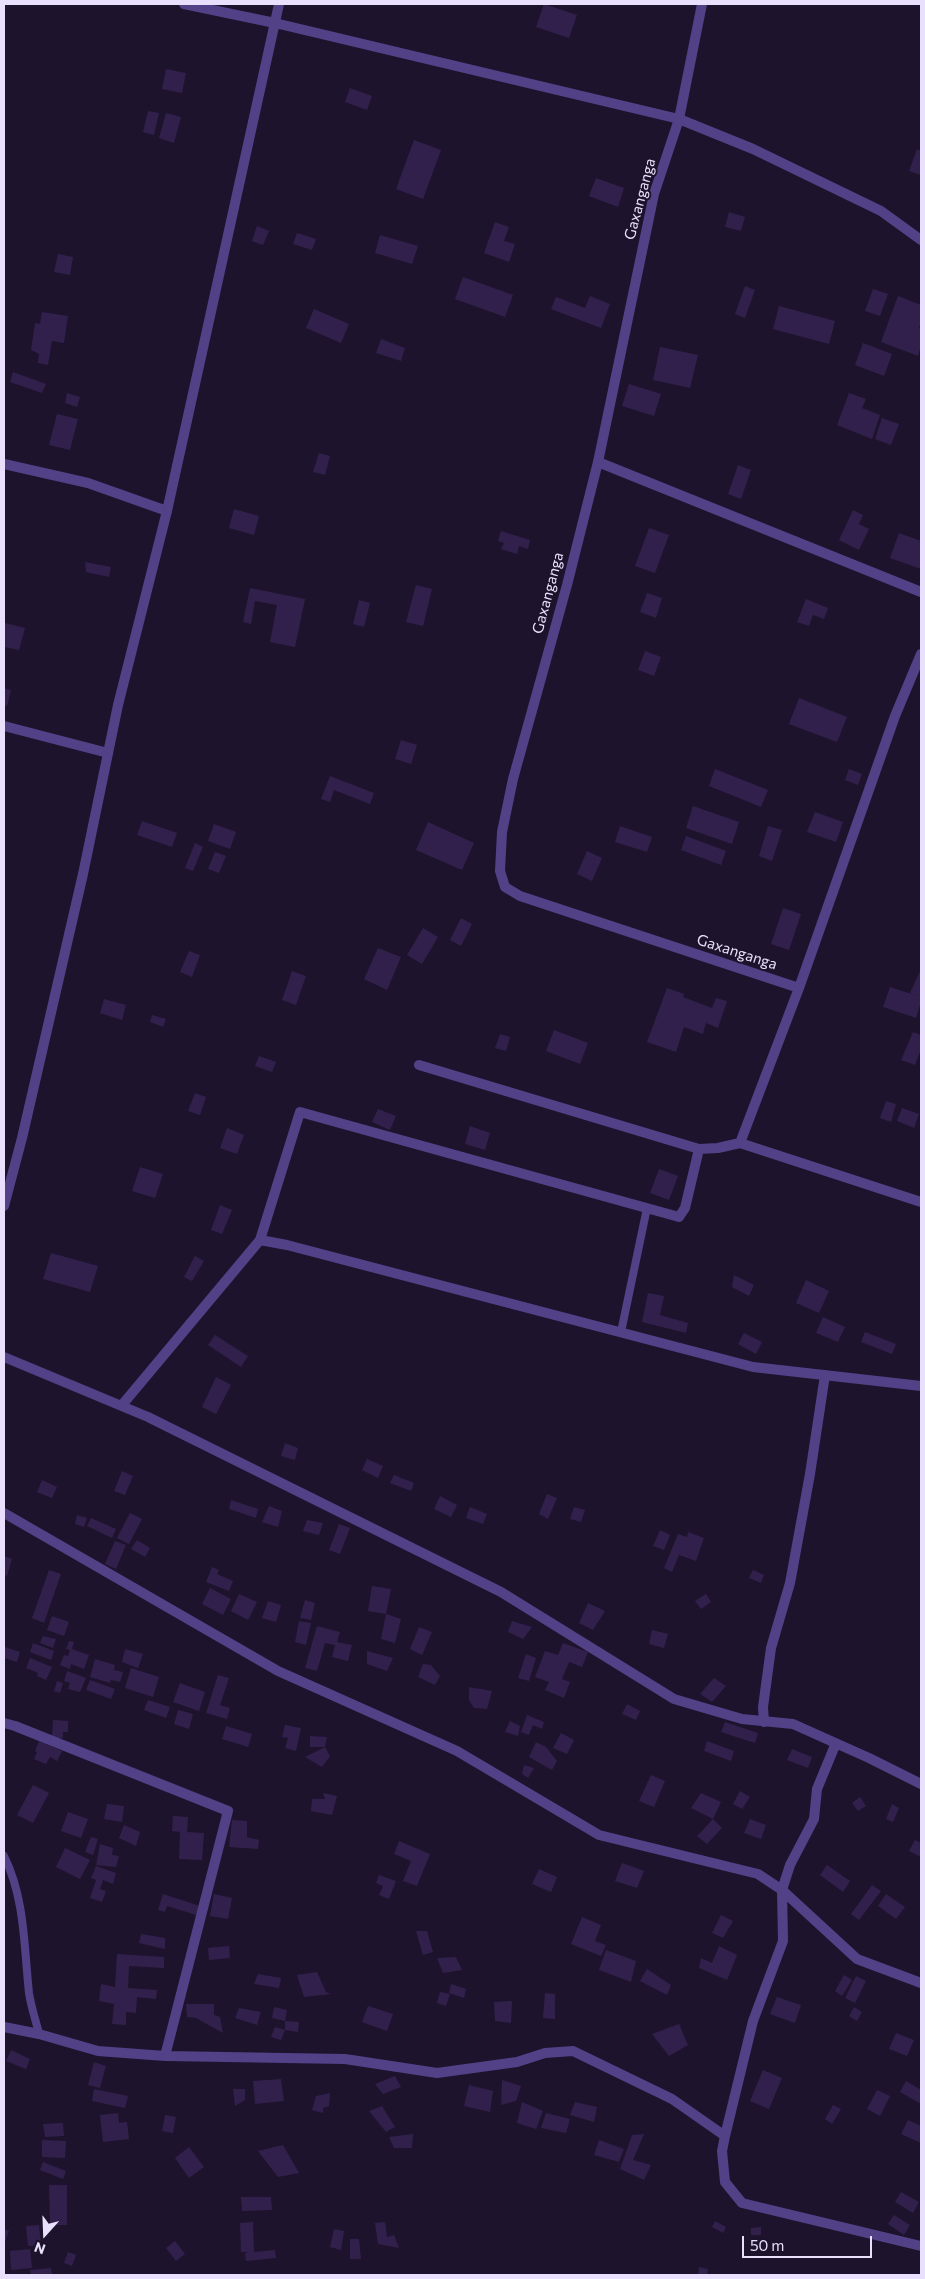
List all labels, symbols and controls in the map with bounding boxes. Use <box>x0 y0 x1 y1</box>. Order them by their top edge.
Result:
street label: Gaxanganga <box>620 156 660 242</box>
street label: Gaxanganga <box>528 550 568 636</box>
street label: Gaxanganga <box>694 931 780 973</box>
north arrow <box>20 2209 70 2259</box>
scale bar <box>745 2226 875 2258</box>
text: 50 m <box>750 2236 784 2254</box>
text: N <box>32 2239 48 2258</box>

